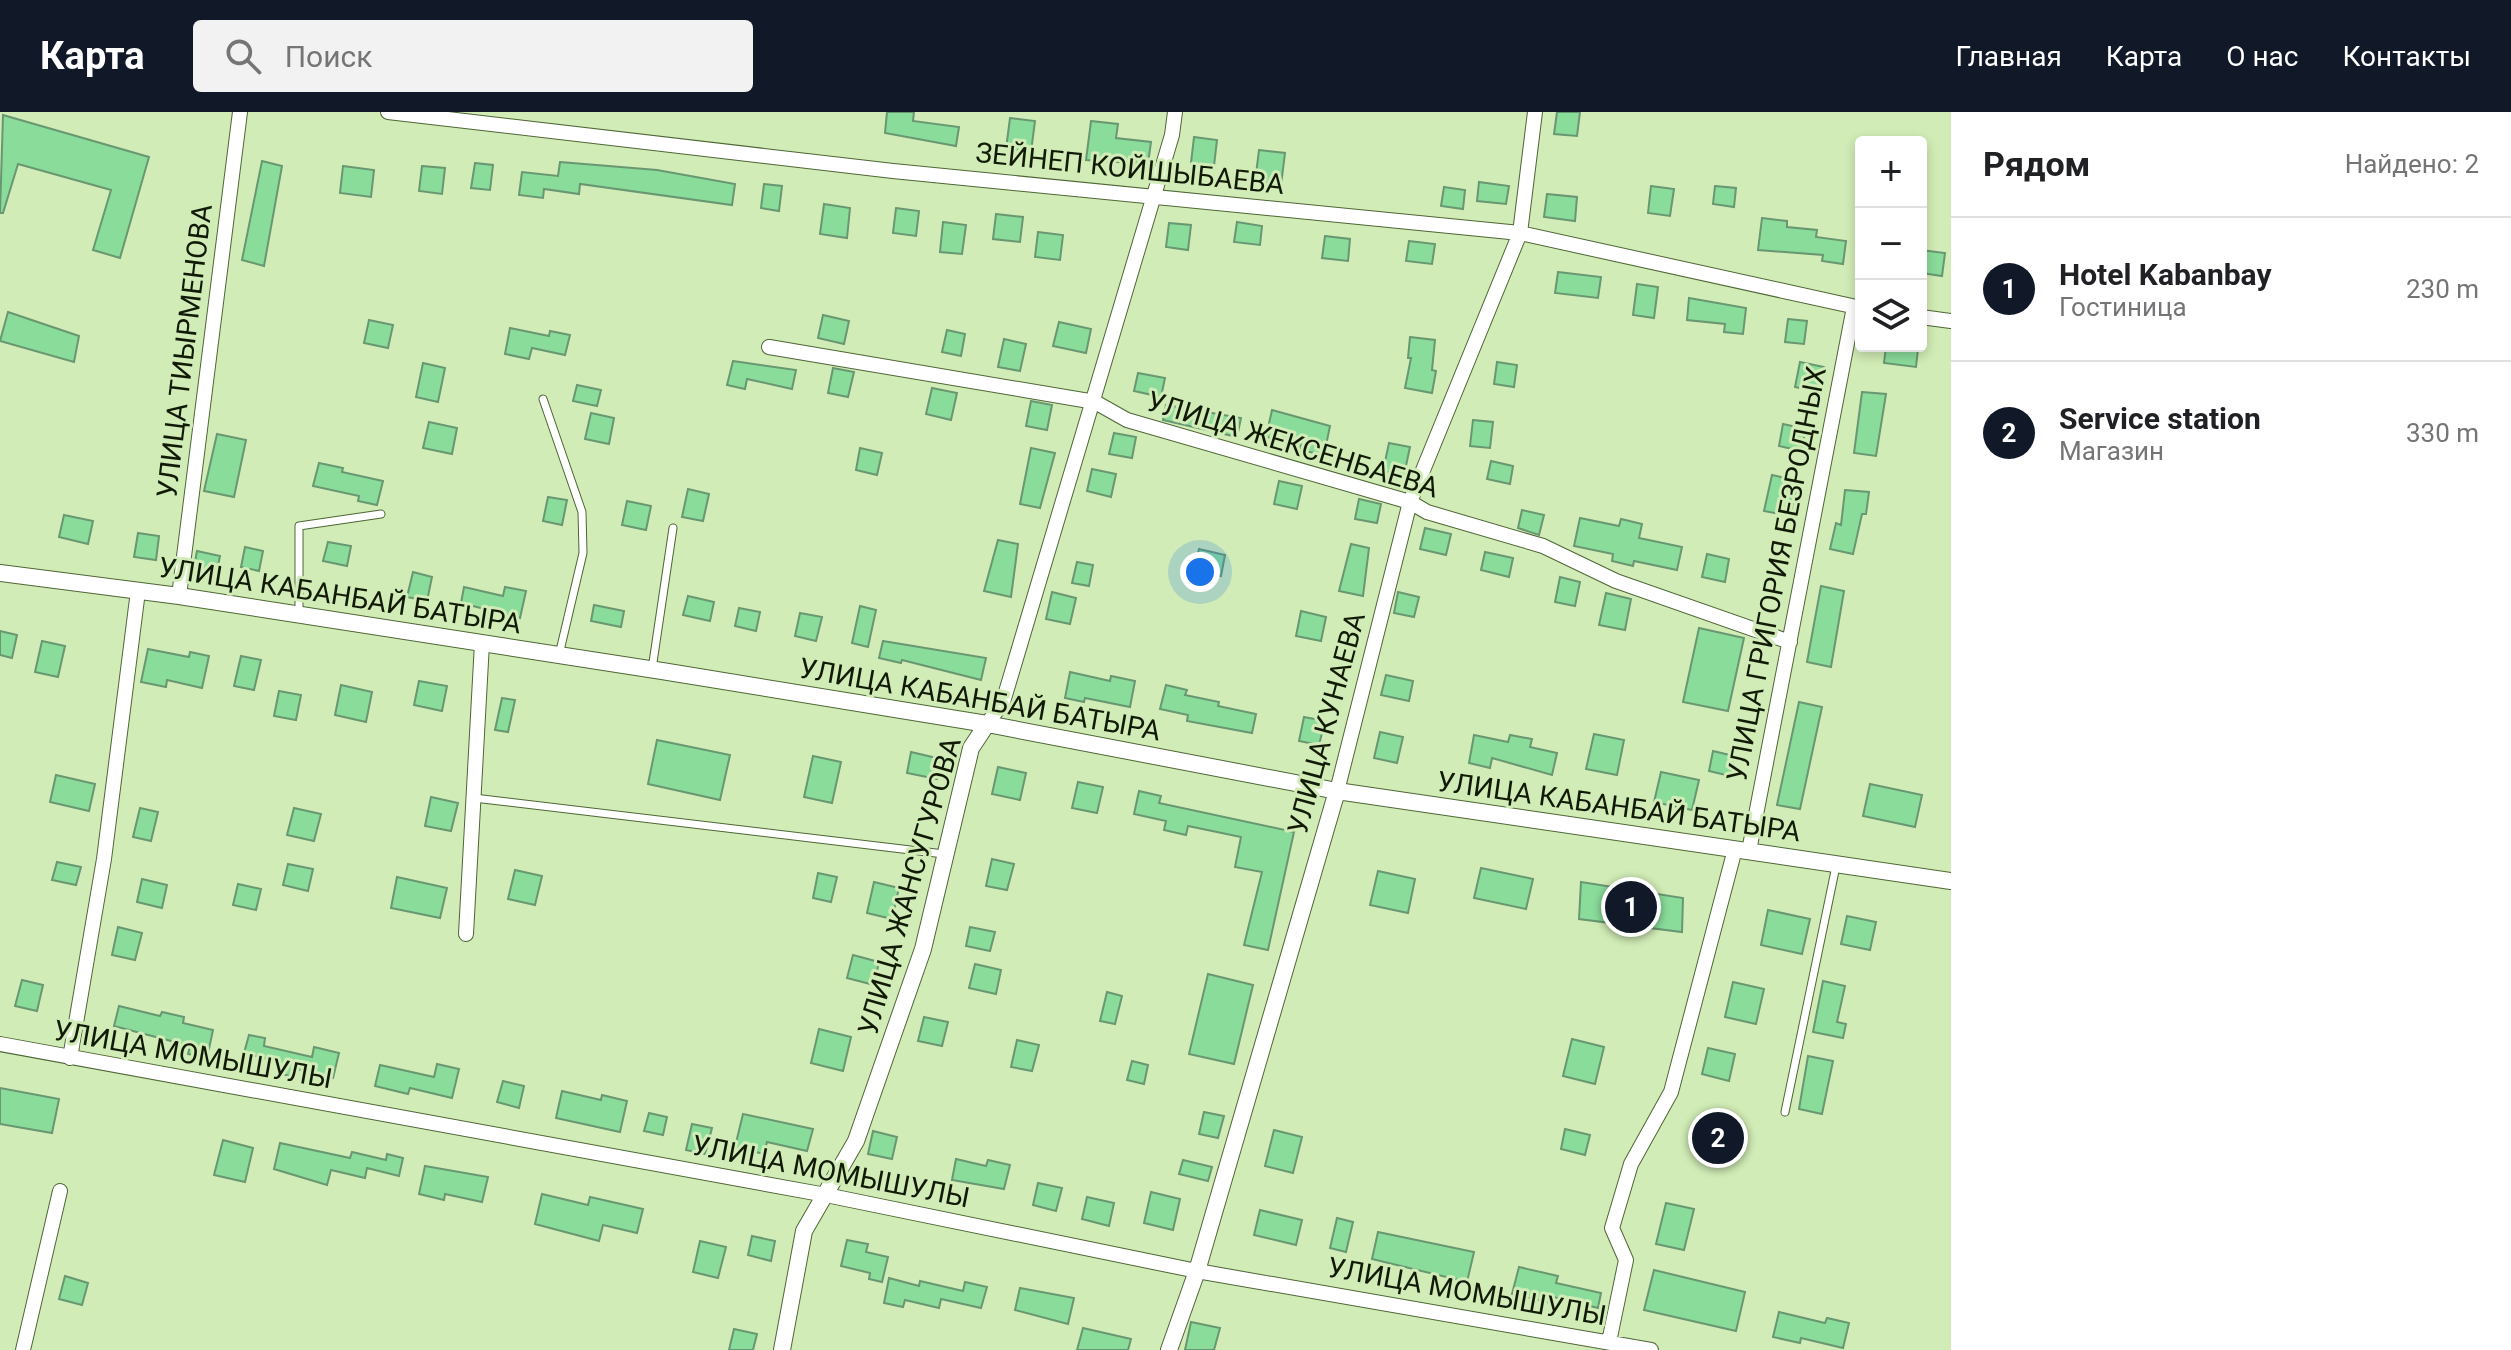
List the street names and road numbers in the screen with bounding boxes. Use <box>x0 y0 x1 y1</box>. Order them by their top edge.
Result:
street label: ЗЕЙНЕП КОЙШЫБАЕВА <box>974 136 1286 201</box>
street label: УЛИЦА ТИЫРМЕНОВА <box>150 202 219 500</box>
street label: УЛИЦА ГРИГОРИЯ БЕЗРОДНЫХ <box>1720 364 1833 784</box>
street label: УЛИЦА ЖЕКСЕНБАЕВА <box>1143 384 1443 505</box>
street label: УЛИЦА КАБАНБАЙ БАТЫРА <box>156 551 524 640</box>
street label: УЛИЦА КУНАЕВА <box>1281 609 1372 838</box>
street label: УЛИЦА КАБАНБАЙ БАТЫРА <box>796 651 1163 748</box>
street label: УЛИЦА ЖАНСУГУРОВА <box>851 734 968 1039</box>
street label: УЛИЦА КАБАНБАЙ БАТЫРА <box>1435 765 1803 848</box>
street label: УЛИЦА МОМЫШУЛЫ <box>51 1014 335 1095</box>
street label: УЛИЦА МОМЫШУЛЫ <box>689 1128 973 1215</box>
street label: УЛИЦА МОМЫШУЛЫ <box>1325 1251 1609 1332</box>

